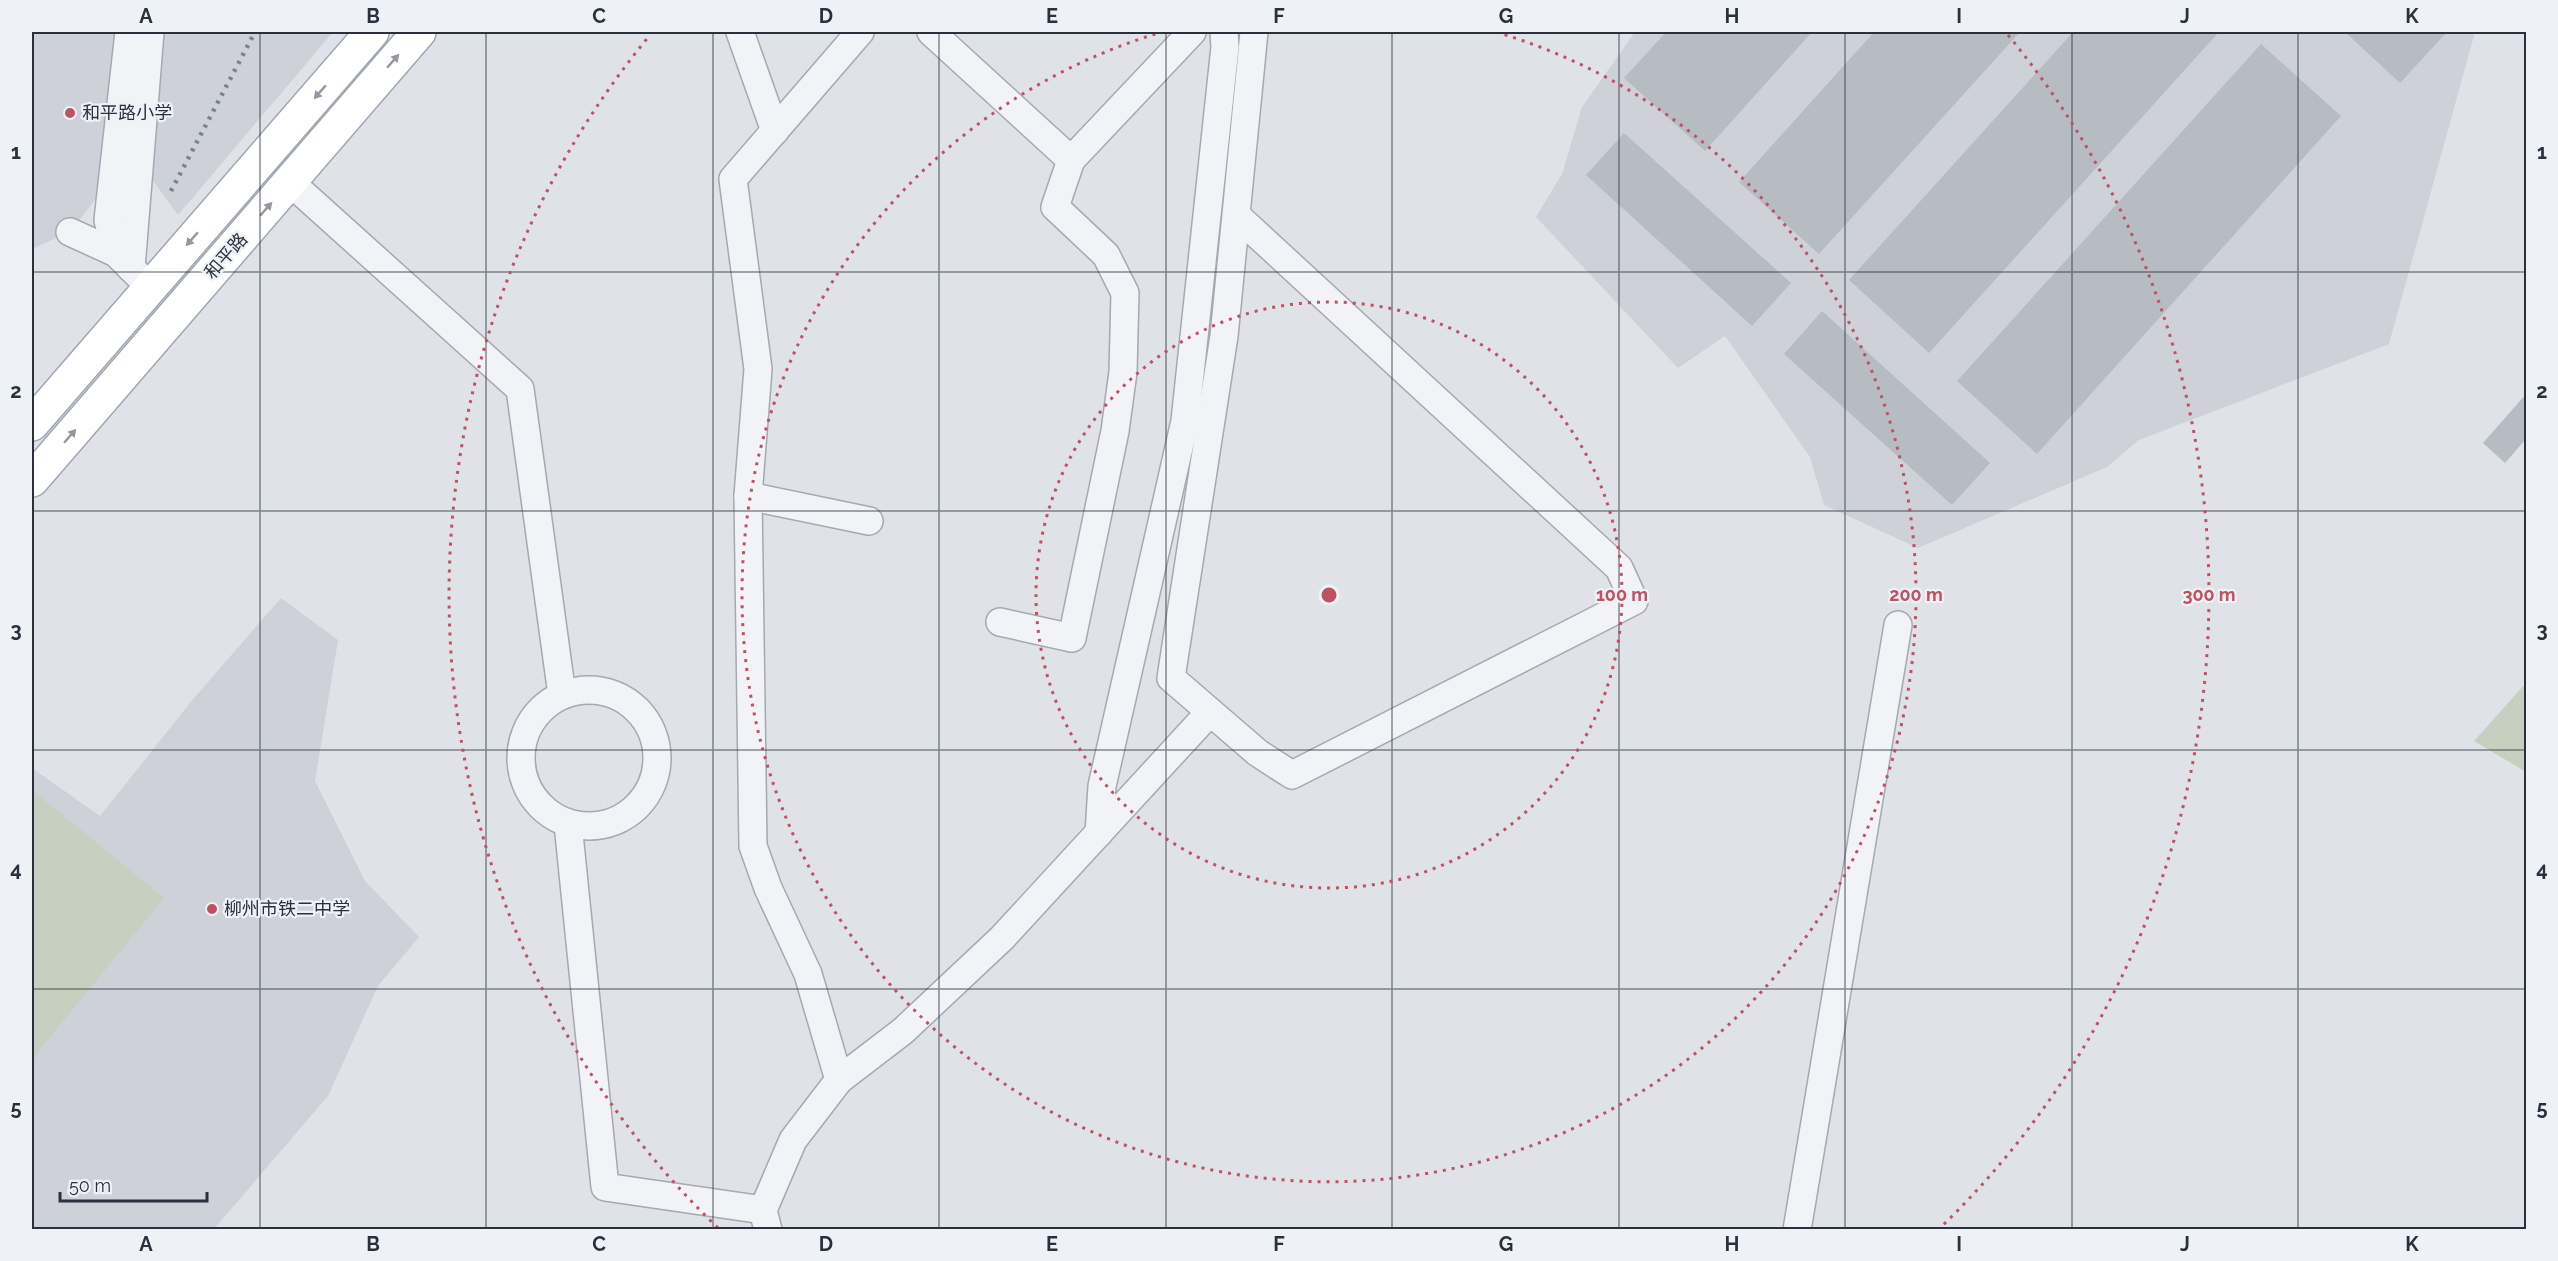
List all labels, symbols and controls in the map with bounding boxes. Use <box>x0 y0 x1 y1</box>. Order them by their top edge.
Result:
text: A <box>139 4 153 28</box>
text: B <box>366 4 380 28</box>
text: C <box>592 4 606 28</box>
text: D <box>819 4 833 28</box>
text: E <box>1046 4 1058 28</box>
text: F <box>1273 4 1285 28</box>
text: G <box>1499 4 1513 28</box>
text: H <box>1725 4 1739 28</box>
text: I <box>1956 4 1962 28</box>
text: J <box>2180 4 2190 28</box>
text: K <box>2405 4 2419 28</box>
one-way arrow <box>386 54 399 69</box>
one-way arrow <box>313 84 326 100</box>
place label: 和平路小学 <box>82 102 172 123</box>
marker: 和平路小学 <box>63 106 77 120</box>
text: 1 <box>11 140 21 164</box>
text: 1 <box>2537 140 2547 164</box>
one-way arrow <box>259 202 272 217</box>
street label: 和平路 <box>200 228 251 283</box>
one-way arrow <box>186 231 199 246</box>
text: 2 <box>10 379 22 403</box>
text: 2 <box>2536 379 2548 403</box>
one-way arrow <box>63 429 76 444</box>
text: 100 m <box>1596 584 1648 605</box>
text: 200 m <box>1889 584 1943 605</box>
text: 300 m <box>2182 584 2236 605</box>
centre of rings <box>1319 585 1339 605</box>
text: 3 <box>10 618 22 642</box>
text: 3 <box>2536 618 2548 642</box>
text: 4 <box>10 857 22 881</box>
text: 4 <box>2536 857 2548 881</box>
place label: 柳州市铁二中学 <box>224 898 350 919</box>
marker: 柳州市铁二中学 <box>205 902 219 916</box>
text: 5 <box>10 1096 22 1120</box>
text: 5 <box>2536 1096 2548 1120</box>
scale bar <box>60 1165 207 1203</box>
text: 50 m <box>69 1175 111 1196</box>
text: A <box>139 1232 153 1256</box>
text: B <box>366 1232 380 1256</box>
text: C <box>592 1232 606 1256</box>
text: D <box>819 1232 833 1256</box>
text: E <box>1046 1232 1058 1256</box>
text: F <box>1273 1232 1285 1256</box>
text: G <box>1499 1232 1513 1256</box>
text: H <box>1725 1232 1739 1256</box>
text: I <box>1956 1232 1962 1256</box>
text: J <box>2180 1232 2190 1256</box>
text: K <box>2405 1232 2419 1256</box>

